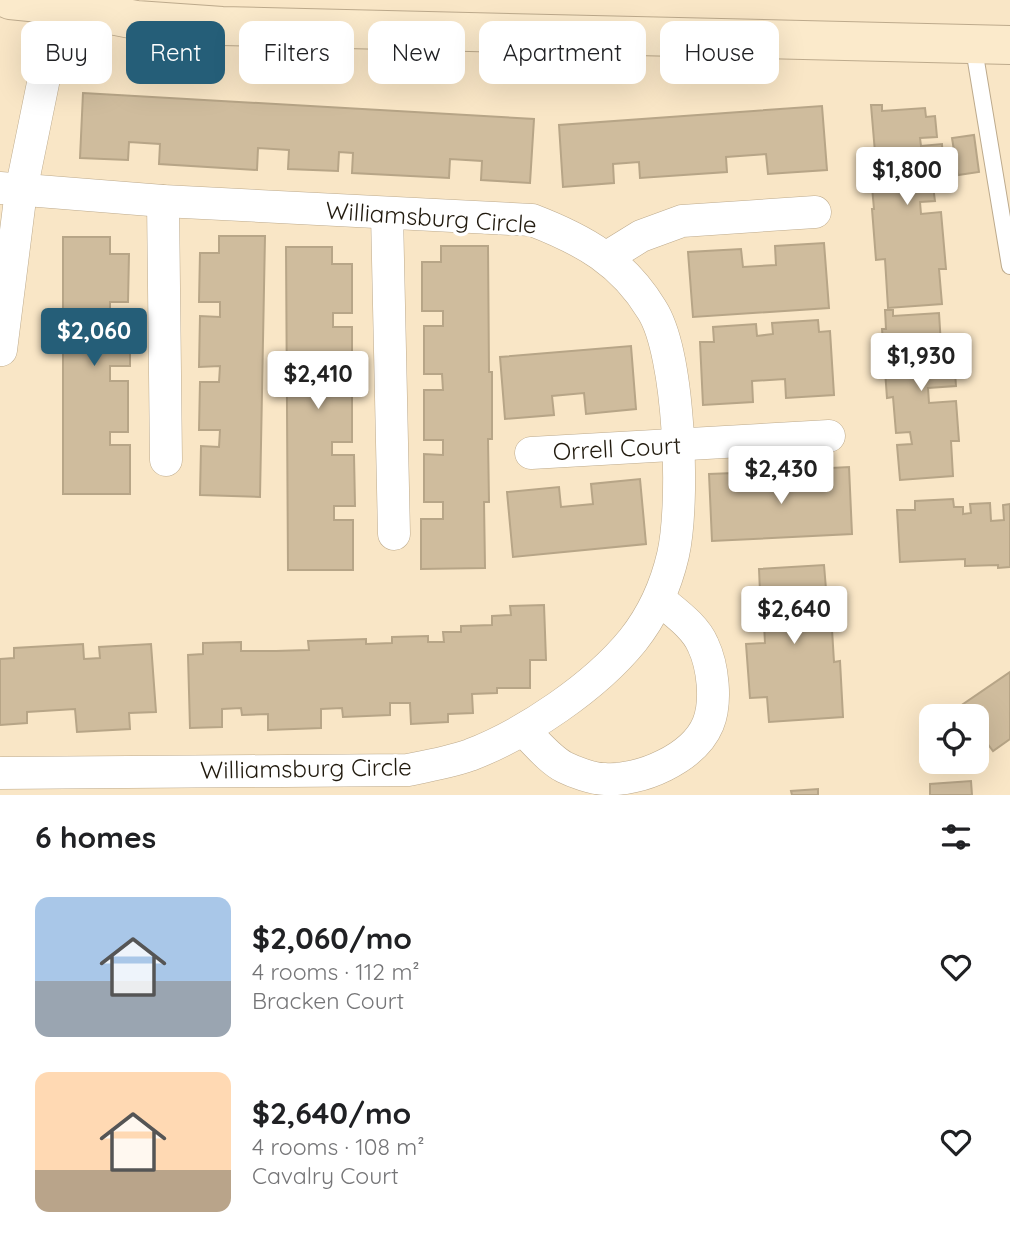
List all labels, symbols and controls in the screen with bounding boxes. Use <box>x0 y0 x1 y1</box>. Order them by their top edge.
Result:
chip: Buy <box>21 21 112 84</box>
chip: Rent <box>126 21 225 84</box>
chip: Filters <box>239 21 354 84</box>
chip: New <box>368 21 465 84</box>
chip: Apartment <box>479 21 646 84</box>
chip: House <box>660 21 779 84</box>
pin: $1,800 <box>850 148 964 207</box>
text: $1,800 <box>872 155 942 184</box>
street label: Williamsburg Circle <box>324 195 538 239</box>
pin: $2,060 <box>37 308 151 368</box>
text: $2,060 <box>57 316 131 345</box>
pin: $1,930 <box>864 334 978 393</box>
text: $1,930 <box>887 341 955 370</box>
pin: $2,410 <box>261 352 375 411</box>
text: $2,410 <box>283 359 353 388</box>
street label: Orrell Court <box>552 430 682 466</box>
pin: $2,430 <box>724 447 838 506</box>
text: $2,430 <box>744 454 818 483</box>
pin: $2,640 <box>737 586 851 646</box>
text: $2,640 <box>757 594 831 623</box>
map controls <box>919 704 989 774</box>
button: locate <box>919 704 989 774</box>
street label: Williamsburg Circle <box>200 751 412 785</box>
text: 6 homes <box>35 818 156 856</box>
icon: filters <box>937 818 975 856</box>
text: $2,060/mo <box>252 919 412 957</box>
icon: home <box>91 925 175 1009</box>
icon: heart <box>937 948 975 986</box>
text: 4 rooms · 112 m² <box>252 957 420 986</box>
text: Bracken Court <box>252 986 404 1015</box>
text: $2,640/mo <box>252 1094 411 1132</box>
icon: home <box>91 1100 175 1184</box>
icon: heart <box>937 1123 975 1161</box>
text: 4 rooms · 108 m² <box>252 1132 425 1161</box>
text: Cavalry Court <box>252 1161 399 1190</box>

